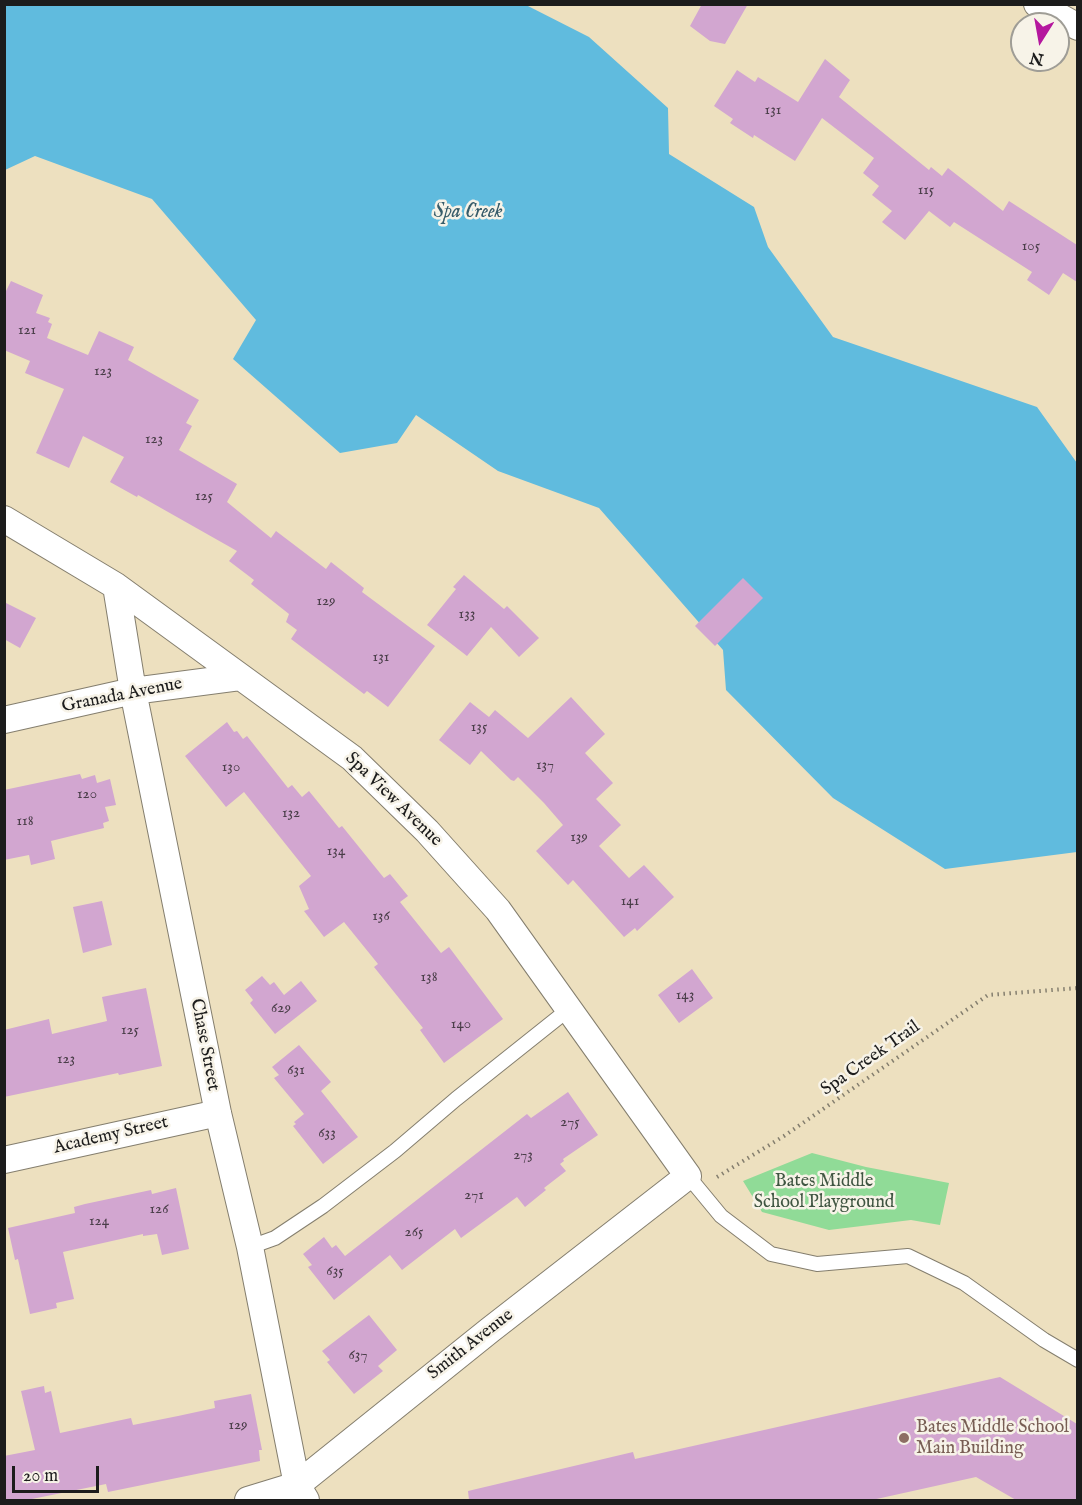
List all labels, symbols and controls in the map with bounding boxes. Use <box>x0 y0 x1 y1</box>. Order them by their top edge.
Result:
north arrow <box>1010 12 1070 72</box>
text: N <box>1028 47 1046 69</box>
house number: 131 <box>765 102 781 120</box>
house number: 115 <box>918 182 934 200</box>
water label: Spa Creek <box>433 201 503 225</box>
house number: 105 <box>1022 238 1040 256</box>
house number: 121 <box>18 322 36 340</box>
house number: 123 <box>94 363 112 381</box>
house number: 123 <box>145 431 163 449</box>
house number: 125 <box>195 488 213 506</box>
house number: 129 <box>316 593 336 611</box>
house number: 133 <box>459 606 475 624</box>
house number: 131 <box>373 649 389 667</box>
street label: Granada Avenue <box>60 674 184 718</box>
house number: 135 <box>471 719 487 737</box>
street label: Spa View Avenue <box>340 748 446 852</box>
house number: 137 <box>536 757 554 775</box>
house number: 130 <box>222 759 240 777</box>
house number: 120 <box>77 786 97 804</box>
house number: 132 <box>282 805 300 823</box>
house number: 118 <box>16 813 34 831</box>
house number: 139 <box>570 829 588 847</box>
house number: 134 <box>327 843 345 861</box>
house number: 141 <box>621 893 639 911</box>
house number: 136 <box>372 908 390 926</box>
house number: 138 <box>420 969 438 987</box>
house number: 143 <box>676 987 694 1005</box>
street label: Chase Street <box>184 997 224 1093</box>
house number: 629 <box>271 1000 291 1018</box>
house number: 140 <box>451 1016 471 1034</box>
street label: Spa Creek Trail <box>817 1017 925 1101</box>
house number: 125 <box>121 1022 139 1040</box>
house number: 123 <box>57 1051 75 1069</box>
house number: 631 <box>287 1062 305 1080</box>
street label: Academy Street <box>52 1112 170 1160</box>
house number: 275 <box>560 1114 580 1132</box>
house number: 633 <box>318 1125 336 1143</box>
house number: 273 <box>513 1147 533 1165</box>
park label: Bates Middle School Playground <box>754 1171 894 1214</box>
house number: 271 <box>464 1187 484 1205</box>
house number: 126 <box>150 1201 168 1219</box>
house number: 124 <box>89 1213 109 1231</box>
house number: 265 <box>405 1224 423 1242</box>
house number: 635 <box>326 1263 344 1281</box>
street label: Smith Avenue <box>424 1305 518 1385</box>
house number: 637 <box>349 1347 367 1365</box>
house number: 129 <box>228 1417 248 1435</box>
place label: Bates Middle School Main Building <box>916 1417 1069 1460</box>
marker: Bates Middle School Main Building <box>897 1431 911 1445</box>
scale bar <box>15 1454 102 1492</box>
text: 20 m <box>23 1465 58 1488</box>

